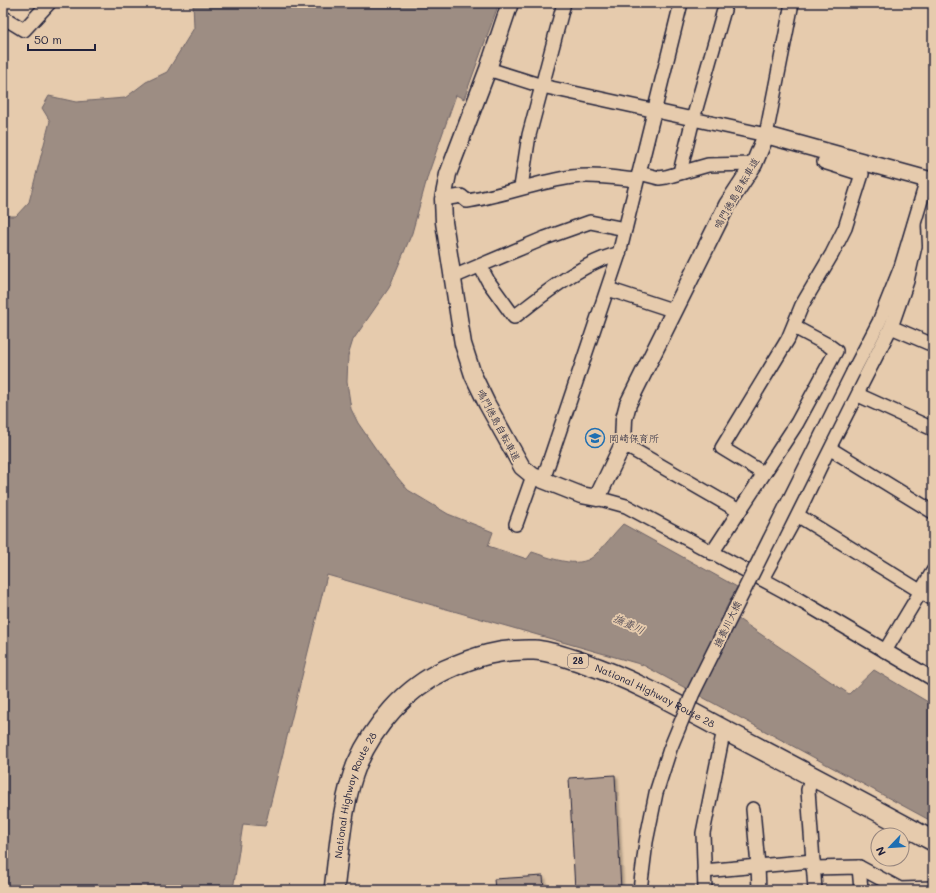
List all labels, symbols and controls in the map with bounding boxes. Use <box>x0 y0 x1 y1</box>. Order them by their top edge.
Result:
scale bar <box>28 26 95 52</box>
text: 50 m <box>34 31 62 47</box>
street label: 鳴門徳島自転車道 <box>710 155 762 231</box>
street label: 鳴門徳島自転車道 <box>474 386 524 464</box>
school or university icon: 岡崎保育所 <box>584 427 606 449</box>
place label: 岡崎保育所 <box>609 431 659 445</box>
street label: 撫養川大橋 <box>710 598 744 650</box>
water label: 撫養川 <box>611 610 647 637</box>
road number: 28 <box>568 654 588 668</box>
street label: National Highway Route 28 <box>593 660 717 731</box>
street label: National Highway Route 28 <box>331 729 380 859</box>
north arrow <box>870 827 910 867</box>
text: N <box>872 844 889 858</box>

